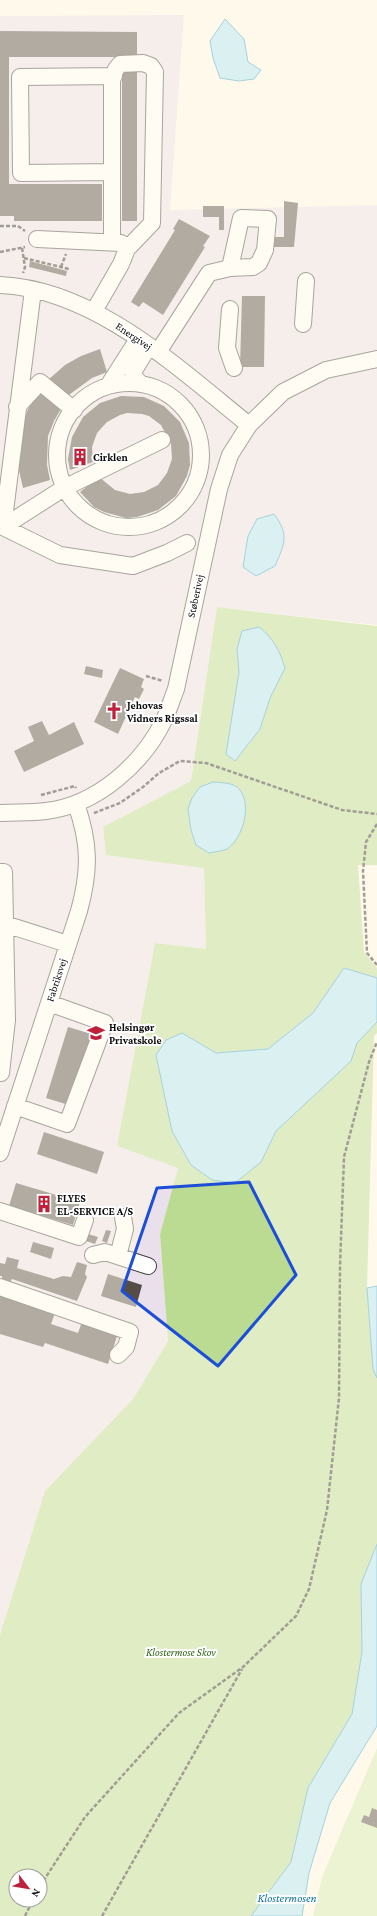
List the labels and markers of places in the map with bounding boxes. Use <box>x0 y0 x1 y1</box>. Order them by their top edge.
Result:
building icon: Cirklen <box>70 447 90 467</box>
place label: Cirklen <box>93 451 128 463</box>
place label: Jehovas Vidners Rigssal <box>126 699 199 724</box>
church icon: Jehovas Vidners Rigssal <box>104 701 124 721</box>
place label: Helsingør Privatskole <box>109 1021 162 1046</box>
school or university icon: Helsingør Privatskole <box>86 1023 106 1043</box>
place label: FLYES EL-SERVICE A/S <box>57 1192 134 1217</box>
building icon: FLYES EL-SERVICE A/S <box>34 1194 54 1214</box>

